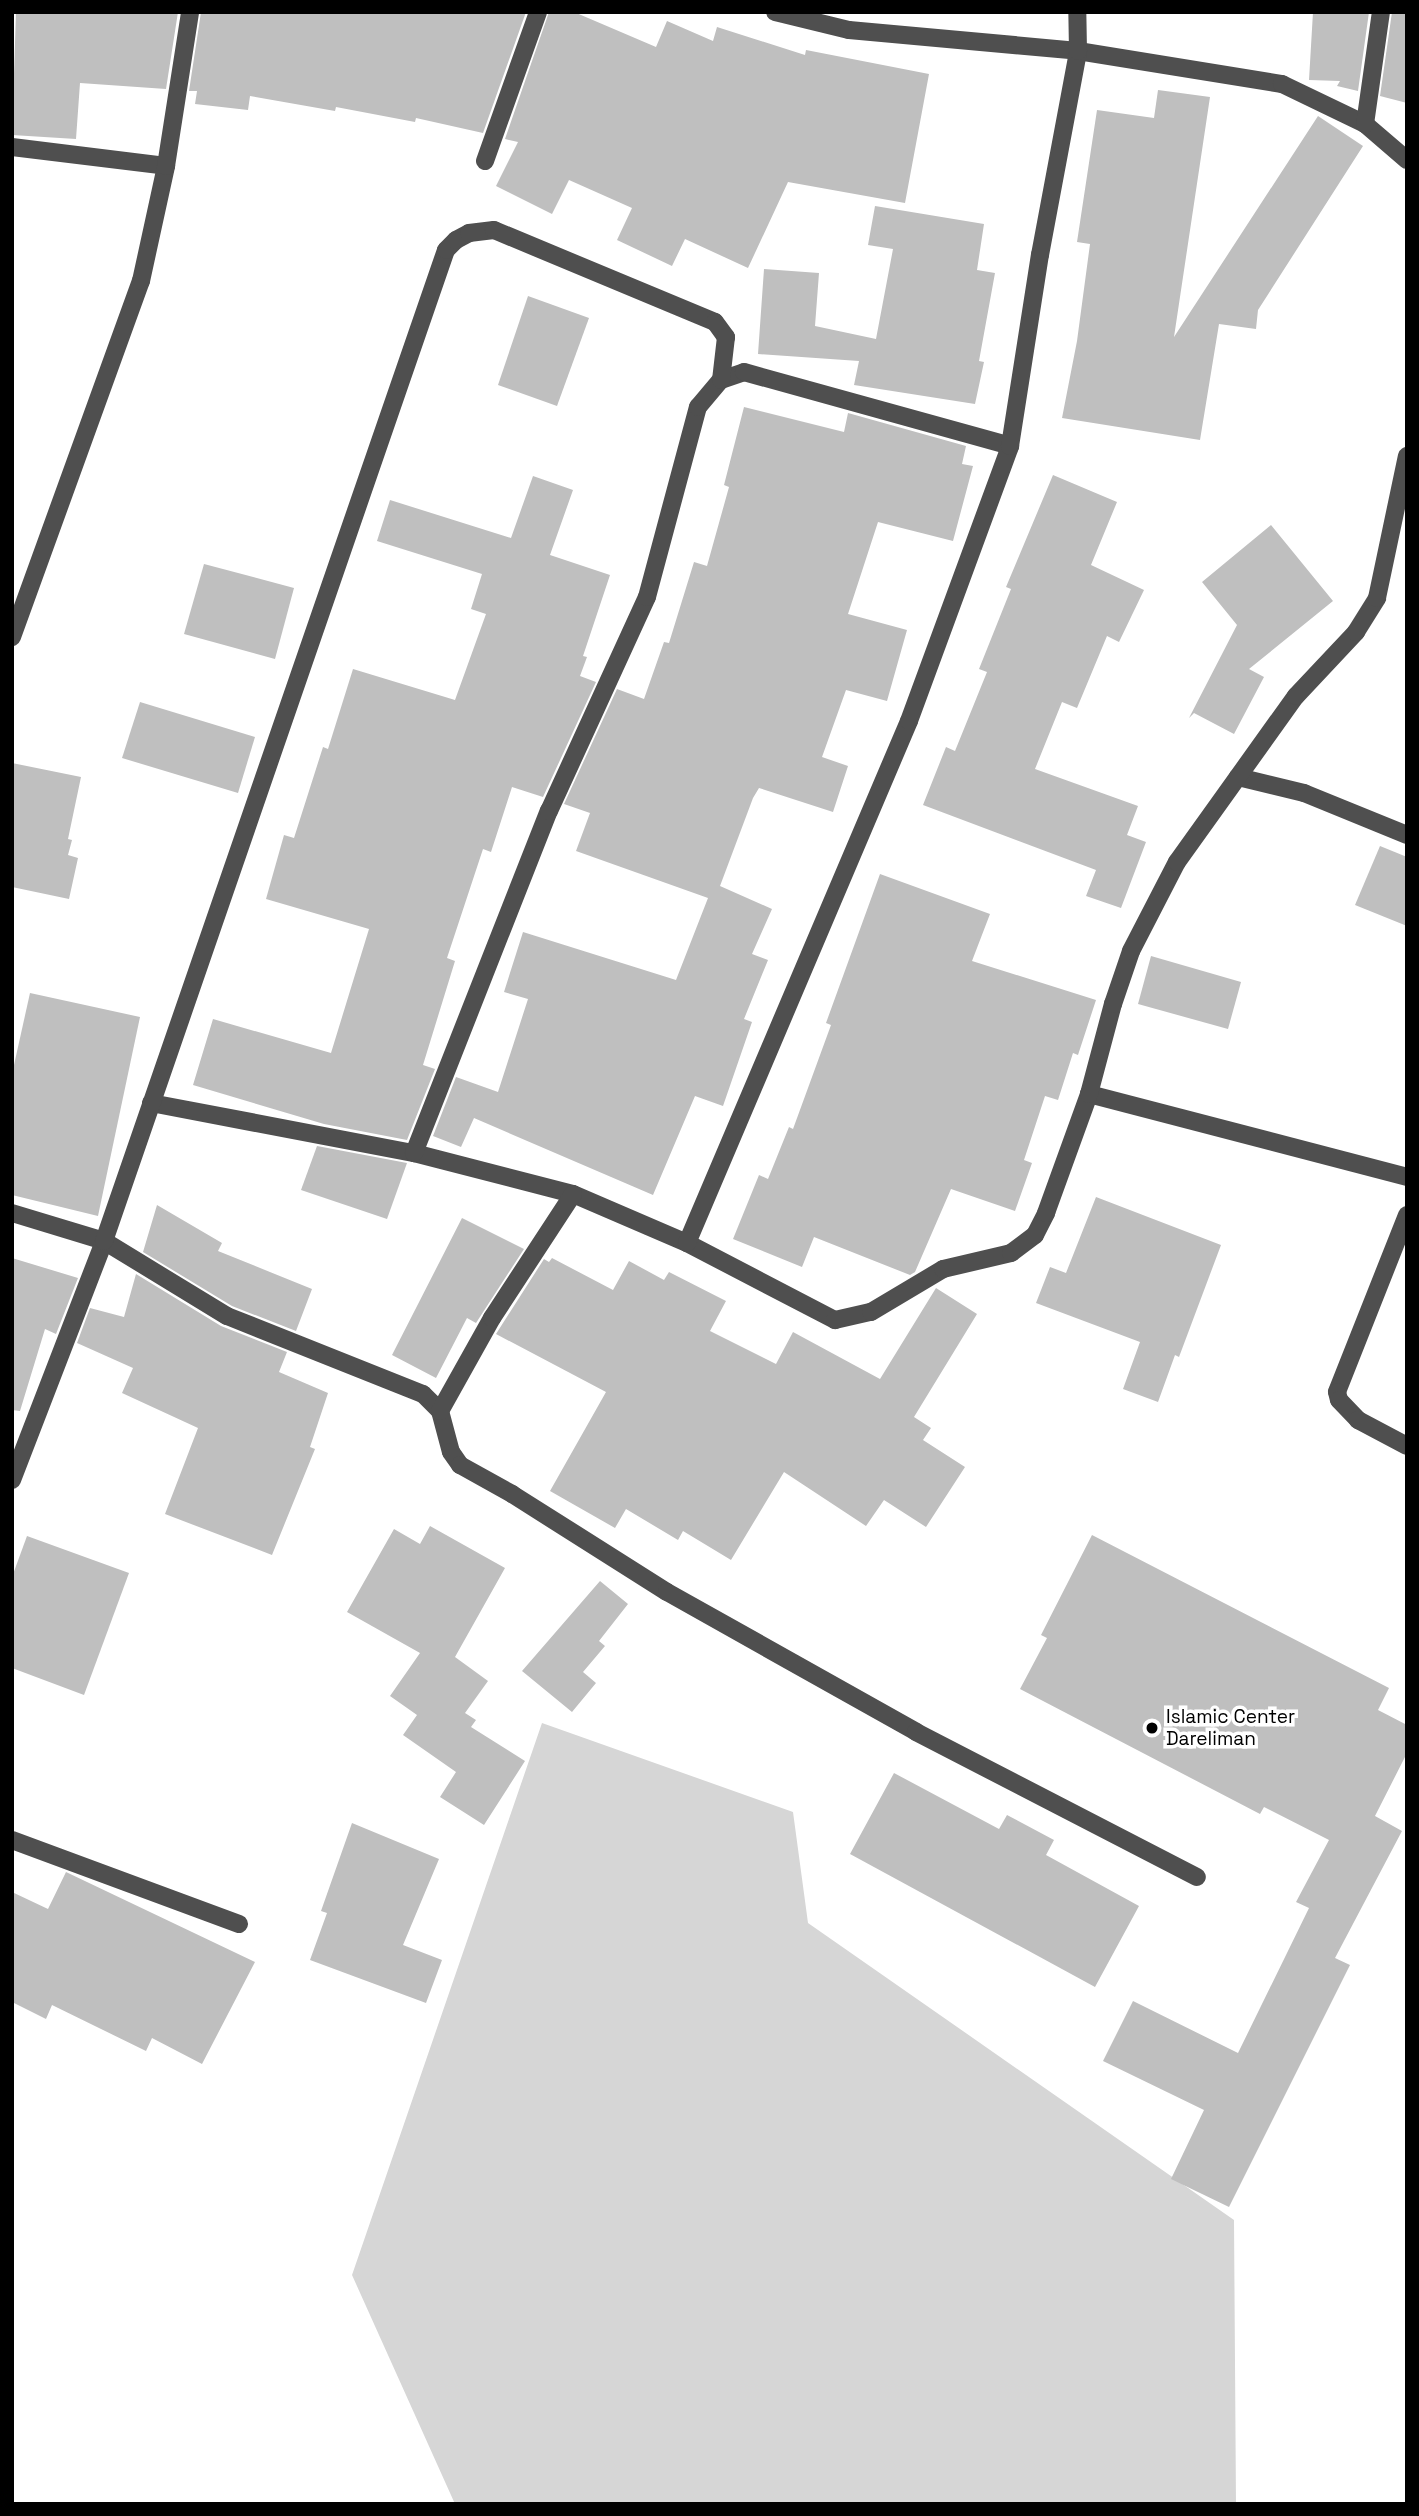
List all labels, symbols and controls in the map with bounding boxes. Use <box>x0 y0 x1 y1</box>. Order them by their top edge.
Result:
place label: Islamic Center Dareliman <box>1166 1706 1295 1750</box>
marker: Islamic Center Dareliman <box>1144 1720 1160 1736</box>

